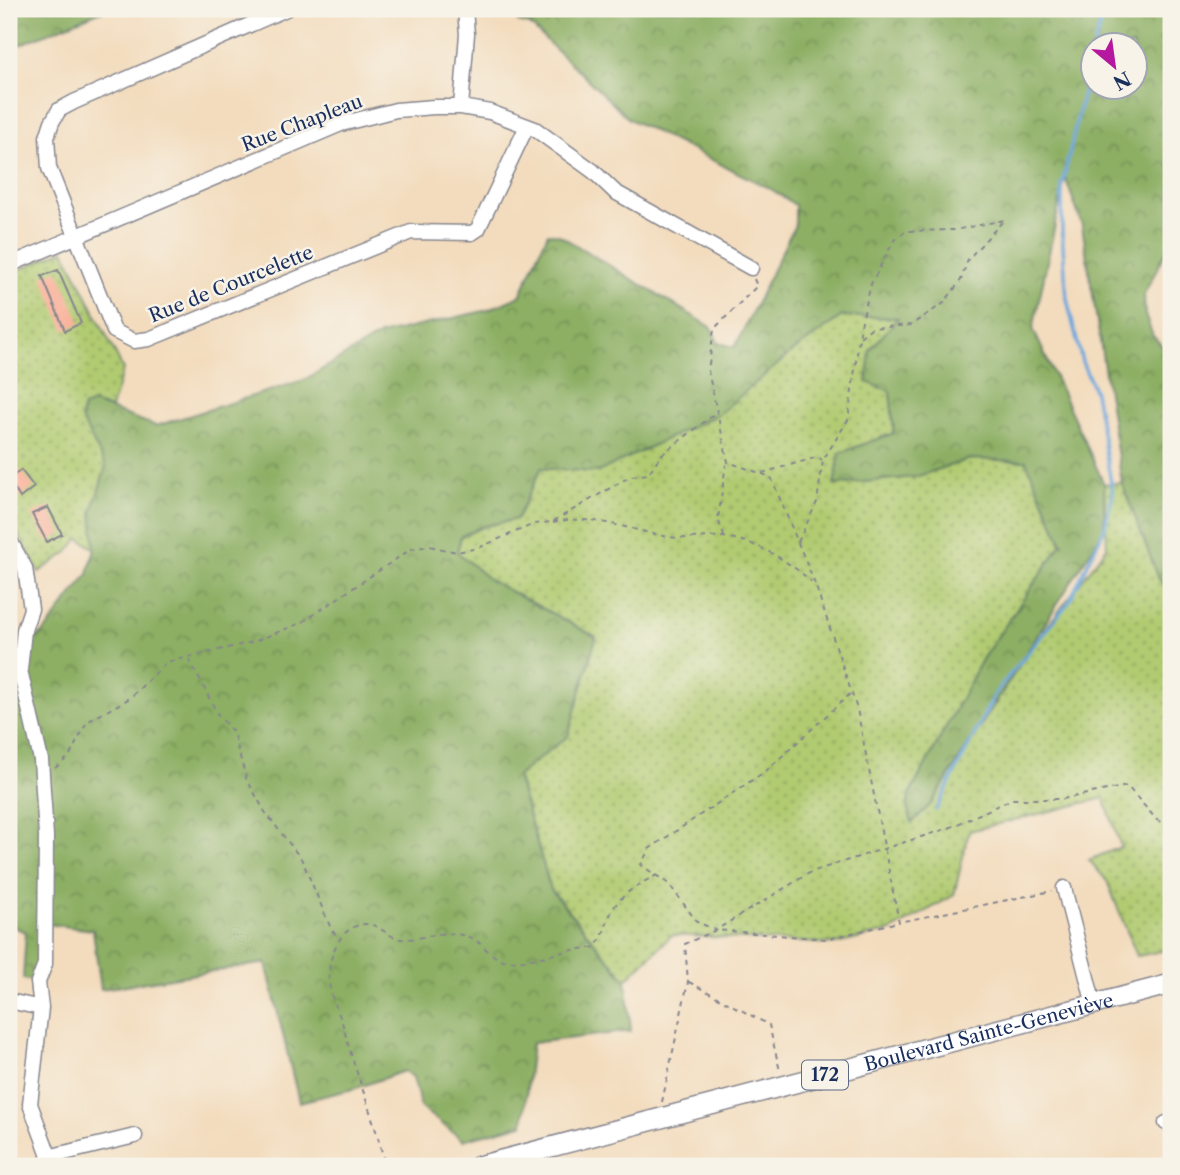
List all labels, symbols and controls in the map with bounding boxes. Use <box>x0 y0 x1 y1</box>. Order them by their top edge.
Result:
north arrow <box>1078 32 1148 102</box>
text: N <box>1109 66 1135 94</box>
street label: Rue Chapleau <box>238 89 366 157</box>
street label: Rue de Courcelette <box>145 241 317 327</box>
street label: Boulevard Sainte-Geneviève <box>862 988 1116 1076</box>
road number: 172 <box>802 1060 848 1090</box>

